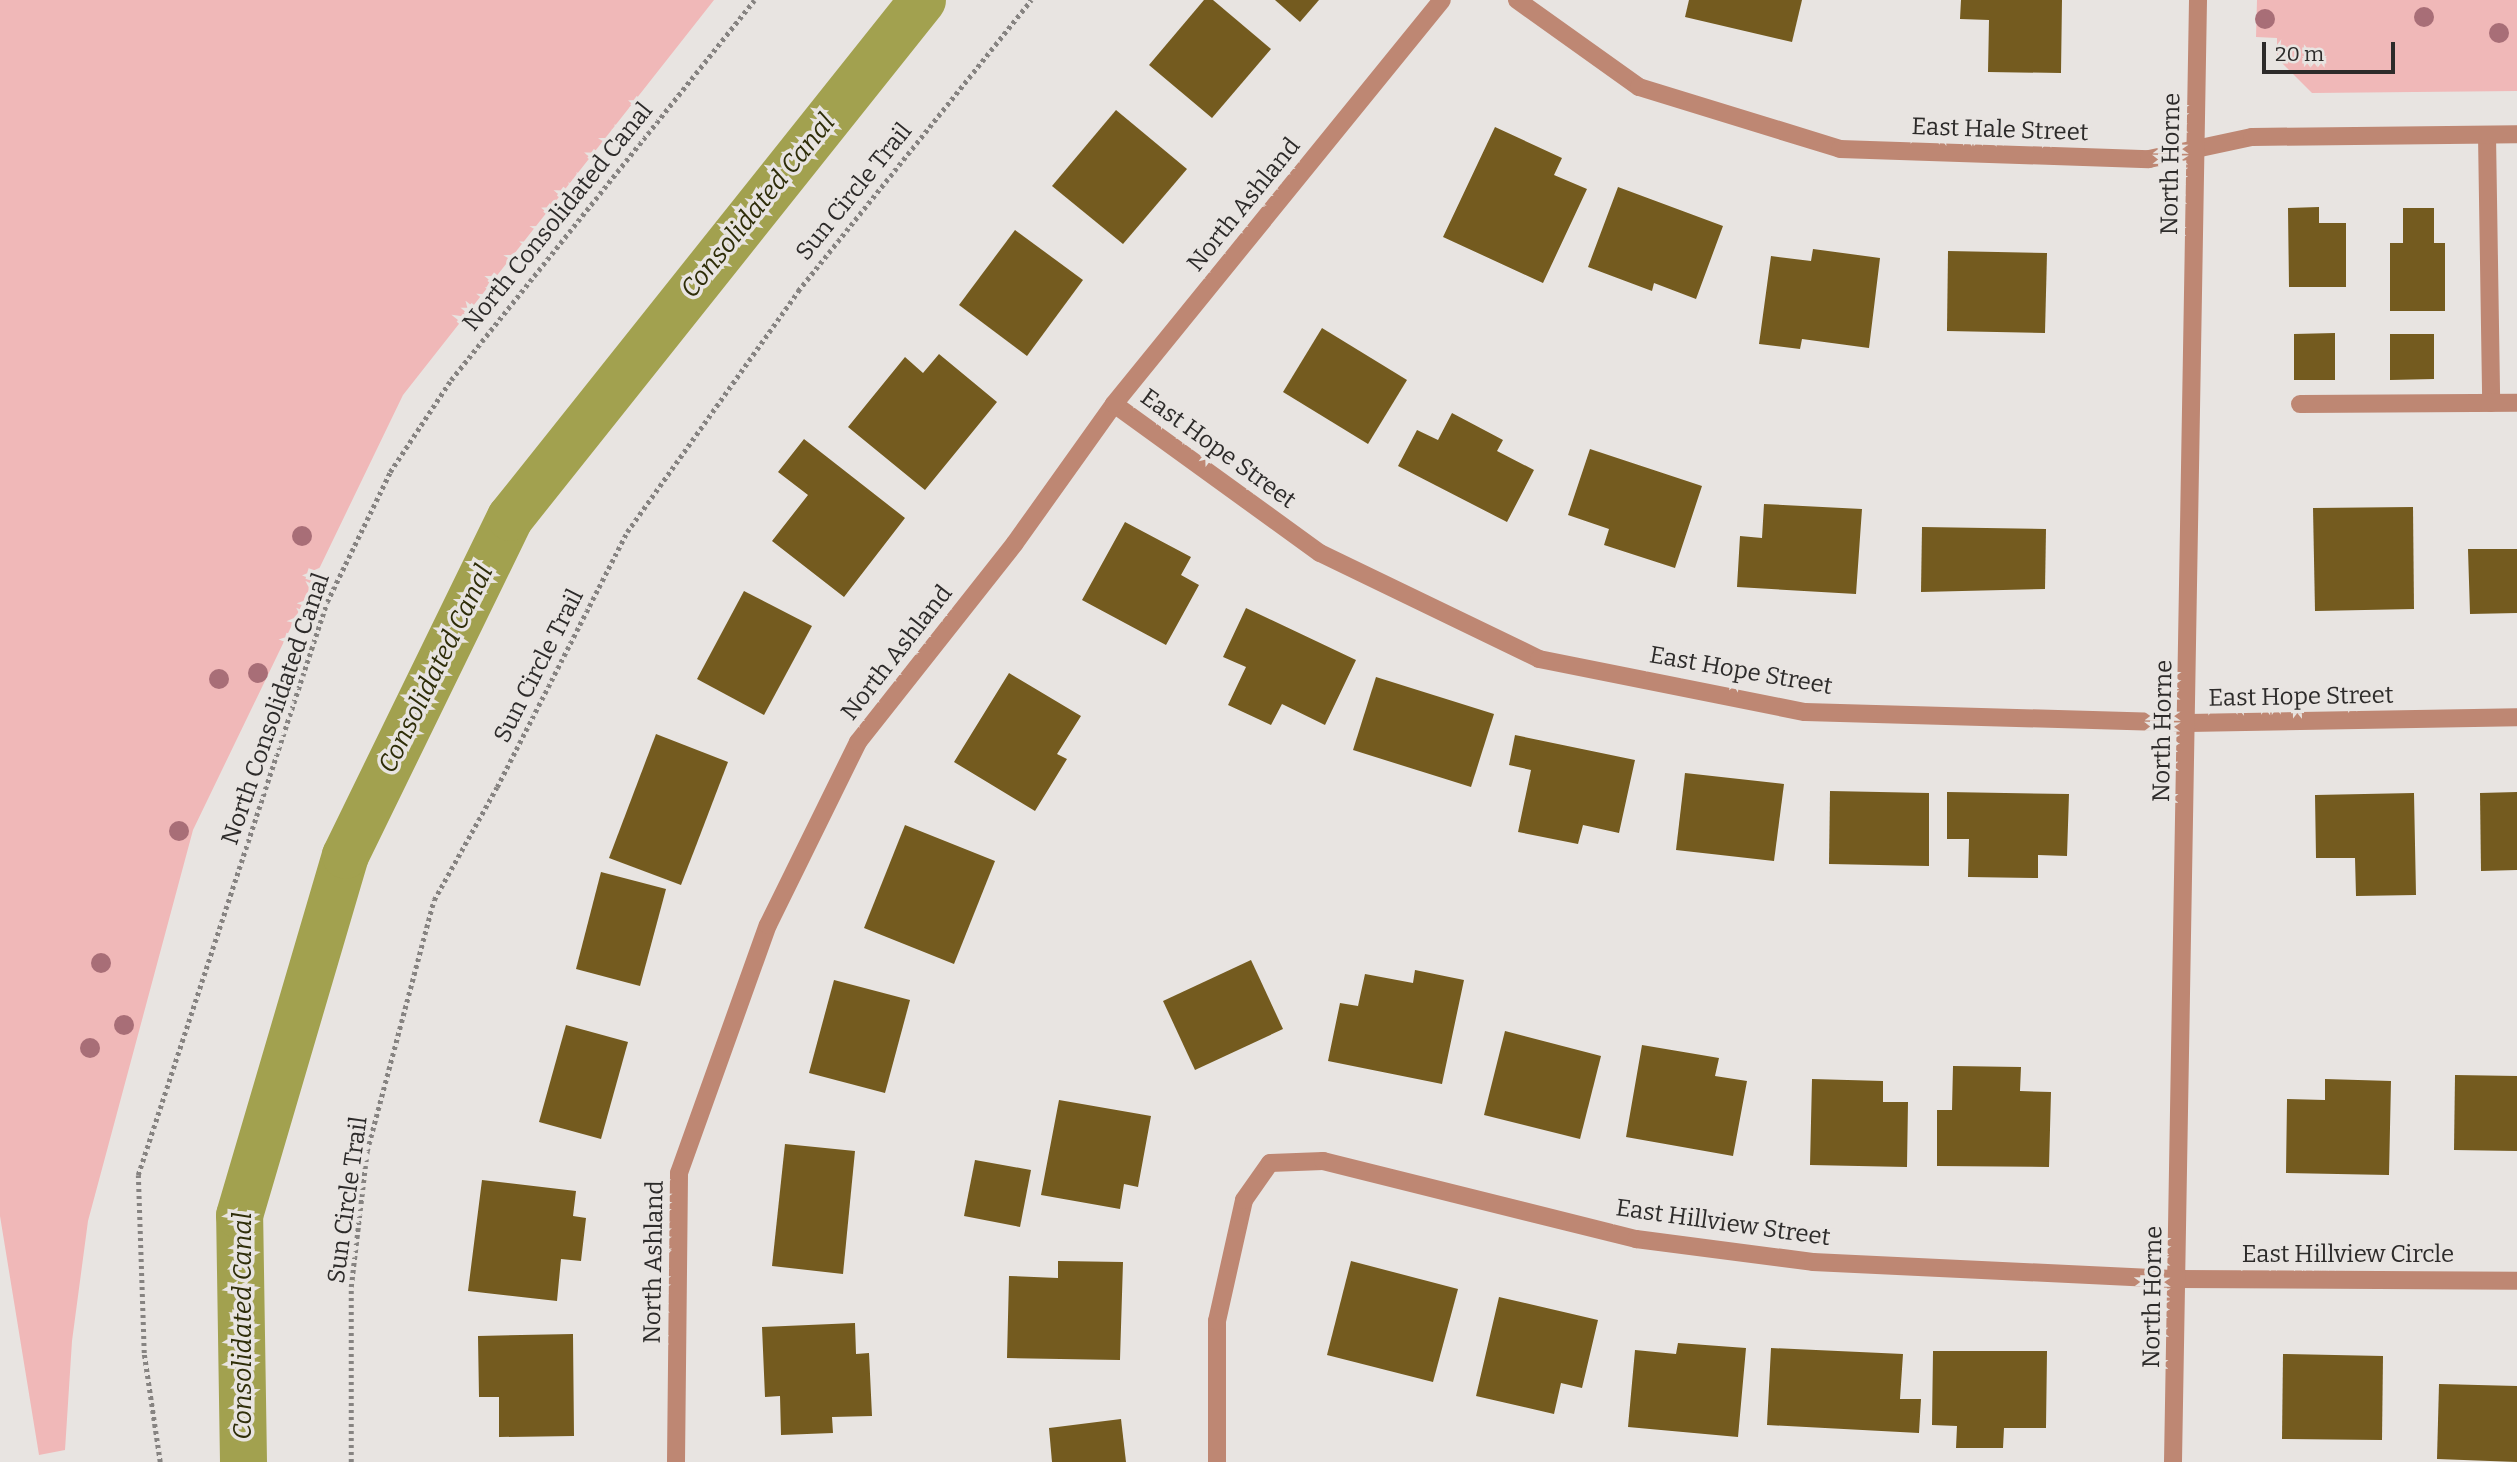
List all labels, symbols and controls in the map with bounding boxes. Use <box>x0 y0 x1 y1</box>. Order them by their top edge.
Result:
scale bar <box>2265 28 2398 72</box>
text: 20 m <box>2275 41 2324 67</box>
street label: North Horne <box>2155 93 2187 235</box>
street label: North Consolidated Canal <box>457 97 659 337</box>
water label: Consolidated Canal <box>674 108 842 304</box>
street label: East Hale Street <box>1911 113 2089 147</box>
street label: Sun Circle Trail <box>790 118 918 266</box>
street label: North Ashland <box>1181 132 1307 278</box>
street label: East Hope Street <box>1135 383 1301 515</box>
water label: Consolidated Canal <box>372 560 500 778</box>
street label: North Consolidated Canal <box>216 569 336 849</box>
street label: North Ashland <box>835 580 959 726</box>
street label: Sun Circle Trail <box>488 585 590 747</box>
street label: East Hope Street <box>1647 641 1835 701</box>
street label: North Horne <box>2147 660 2179 802</box>
street label: East Hope Street <box>2208 681 2394 713</box>
street label: Sun Circle Trail <box>322 1115 374 1285</box>
street label: North Ashland <box>638 1180 670 1344</box>
street label: East Hillview Street <box>1614 1194 1832 1252</box>
water label: Consolidated Canal <box>227 1212 259 1440</box>
street label: North Horne <box>2137 1226 2169 1368</box>
street label: East Hillview Circle <box>2242 1241 2454 1269</box>

